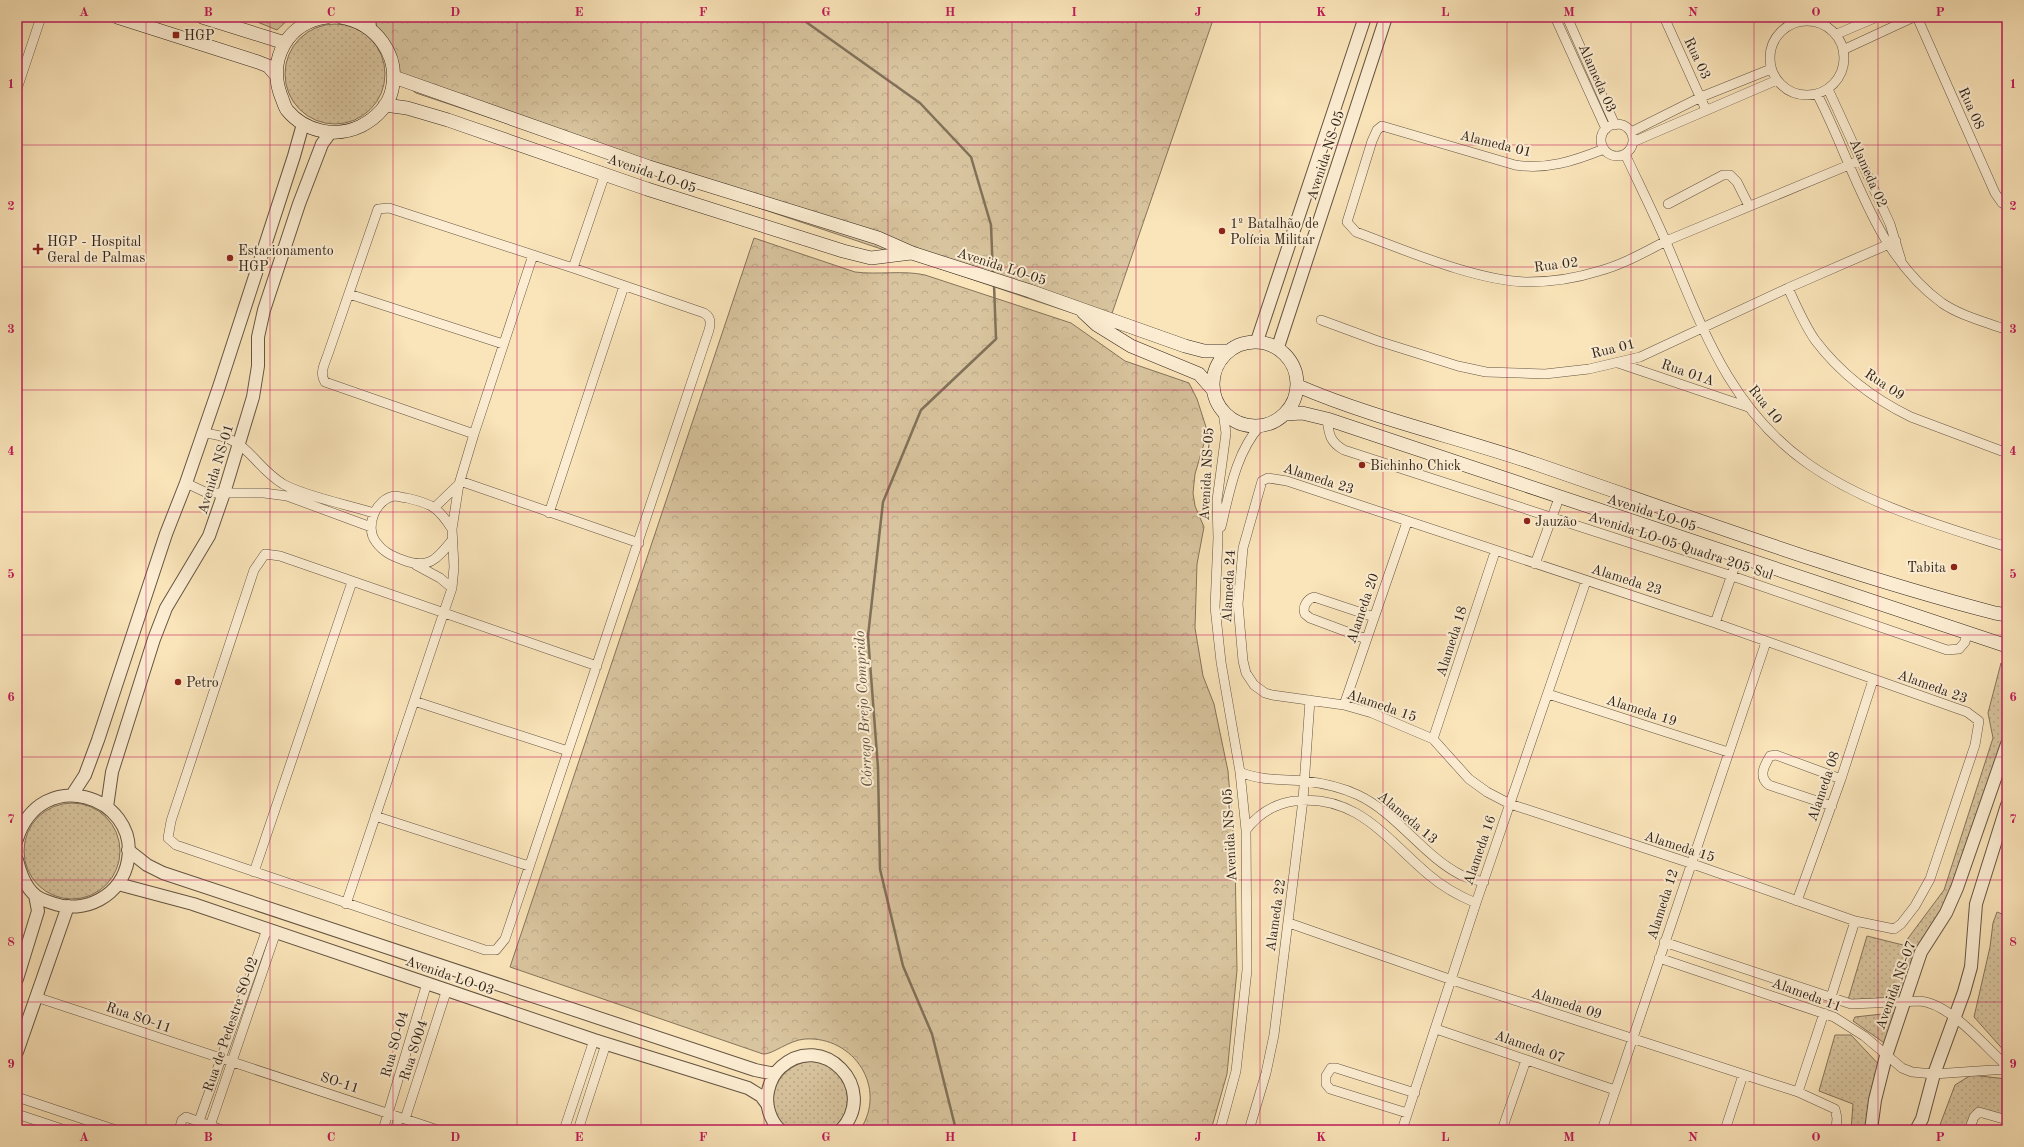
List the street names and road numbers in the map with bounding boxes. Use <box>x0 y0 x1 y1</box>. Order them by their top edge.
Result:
street label: Rua 03 <box>1681 35 1713 82</box>
street label: Alameda 03 <box>1576 42 1618 115</box>
street label: Rua 08 <box>1956 85 1987 132</box>
street label: Avenida NS-05 <box>1305 109 1347 202</box>
street label: Alameda 01 <box>1458 128 1533 160</box>
street label: Alameda 02 <box>1847 137 1889 210</box>
street label: Avenida LO-05 <box>605 152 698 196</box>
street label: Avenida LO-05 <box>955 246 1048 288</box>
street label: Rua 02 <box>1533 255 1579 275</box>
street label: Rua 01 <box>1590 337 1637 361</box>
street label: Rua 01A <box>1659 357 1716 389</box>
street label: Rua 09 <box>1862 367 1907 403</box>
street label: Rua 10 <box>1746 383 1785 426</box>
street label: Avenida NS-01 <box>196 423 236 516</box>
street label: Avenida NS-05 <box>1198 427 1216 521</box>
street label: Alameda 23 <box>1282 461 1356 497</box>
street label: Avenida LO-05 <box>1605 492 1698 534</box>
street label: Avenida LO-05 Quadra 205 Sul <box>1587 509 1775 583</box>
street label: Alameda 24 <box>1220 549 1238 623</box>
street label: Alameda 23 <box>1590 562 1664 598</box>
street label: Alameda 20 <box>1344 571 1382 645</box>
street label: Alameda 18 <box>1434 604 1470 678</box>
street label: Alameda 23 <box>1896 668 1970 706</box>
street label: Alameda 15 <box>1345 687 1419 725</box>
street label: Alameda 19 <box>1605 693 1679 729</box>
street label: Alameda 08 <box>1805 749 1843 823</box>
street label: Avenida NS-05 <box>1221 788 1239 882</box>
street label: Alameda 13 <box>1375 789 1440 847</box>
street label: Alameda 16 <box>1461 813 1499 887</box>
street label: Alameda 15 <box>1643 829 1717 865</box>
street label: Alameda 12 <box>1645 867 1681 941</box>
street label: Alameda 22 <box>1264 878 1288 952</box>
street label: Avenida NS-07 <box>1873 939 1918 1032</box>
street label: Avenida LO-03 <box>403 954 496 998</box>
street label: Rua de Pedestre SO-02 <box>201 955 261 1094</box>
street label: Alameda 11 <box>1770 976 1844 1014</box>
street label: Alameda 09 <box>1530 986 1604 1022</box>
street label: Rua SO-11 <box>104 1000 173 1036</box>
street label: Rua SO-04 <box>379 1010 411 1079</box>
street label: Rua SO04 <box>398 1018 430 1082</box>
street label: Alameda 07 <box>1493 1028 1567 1066</box>
street label: SO-11 <box>319 1070 361 1096</box>

